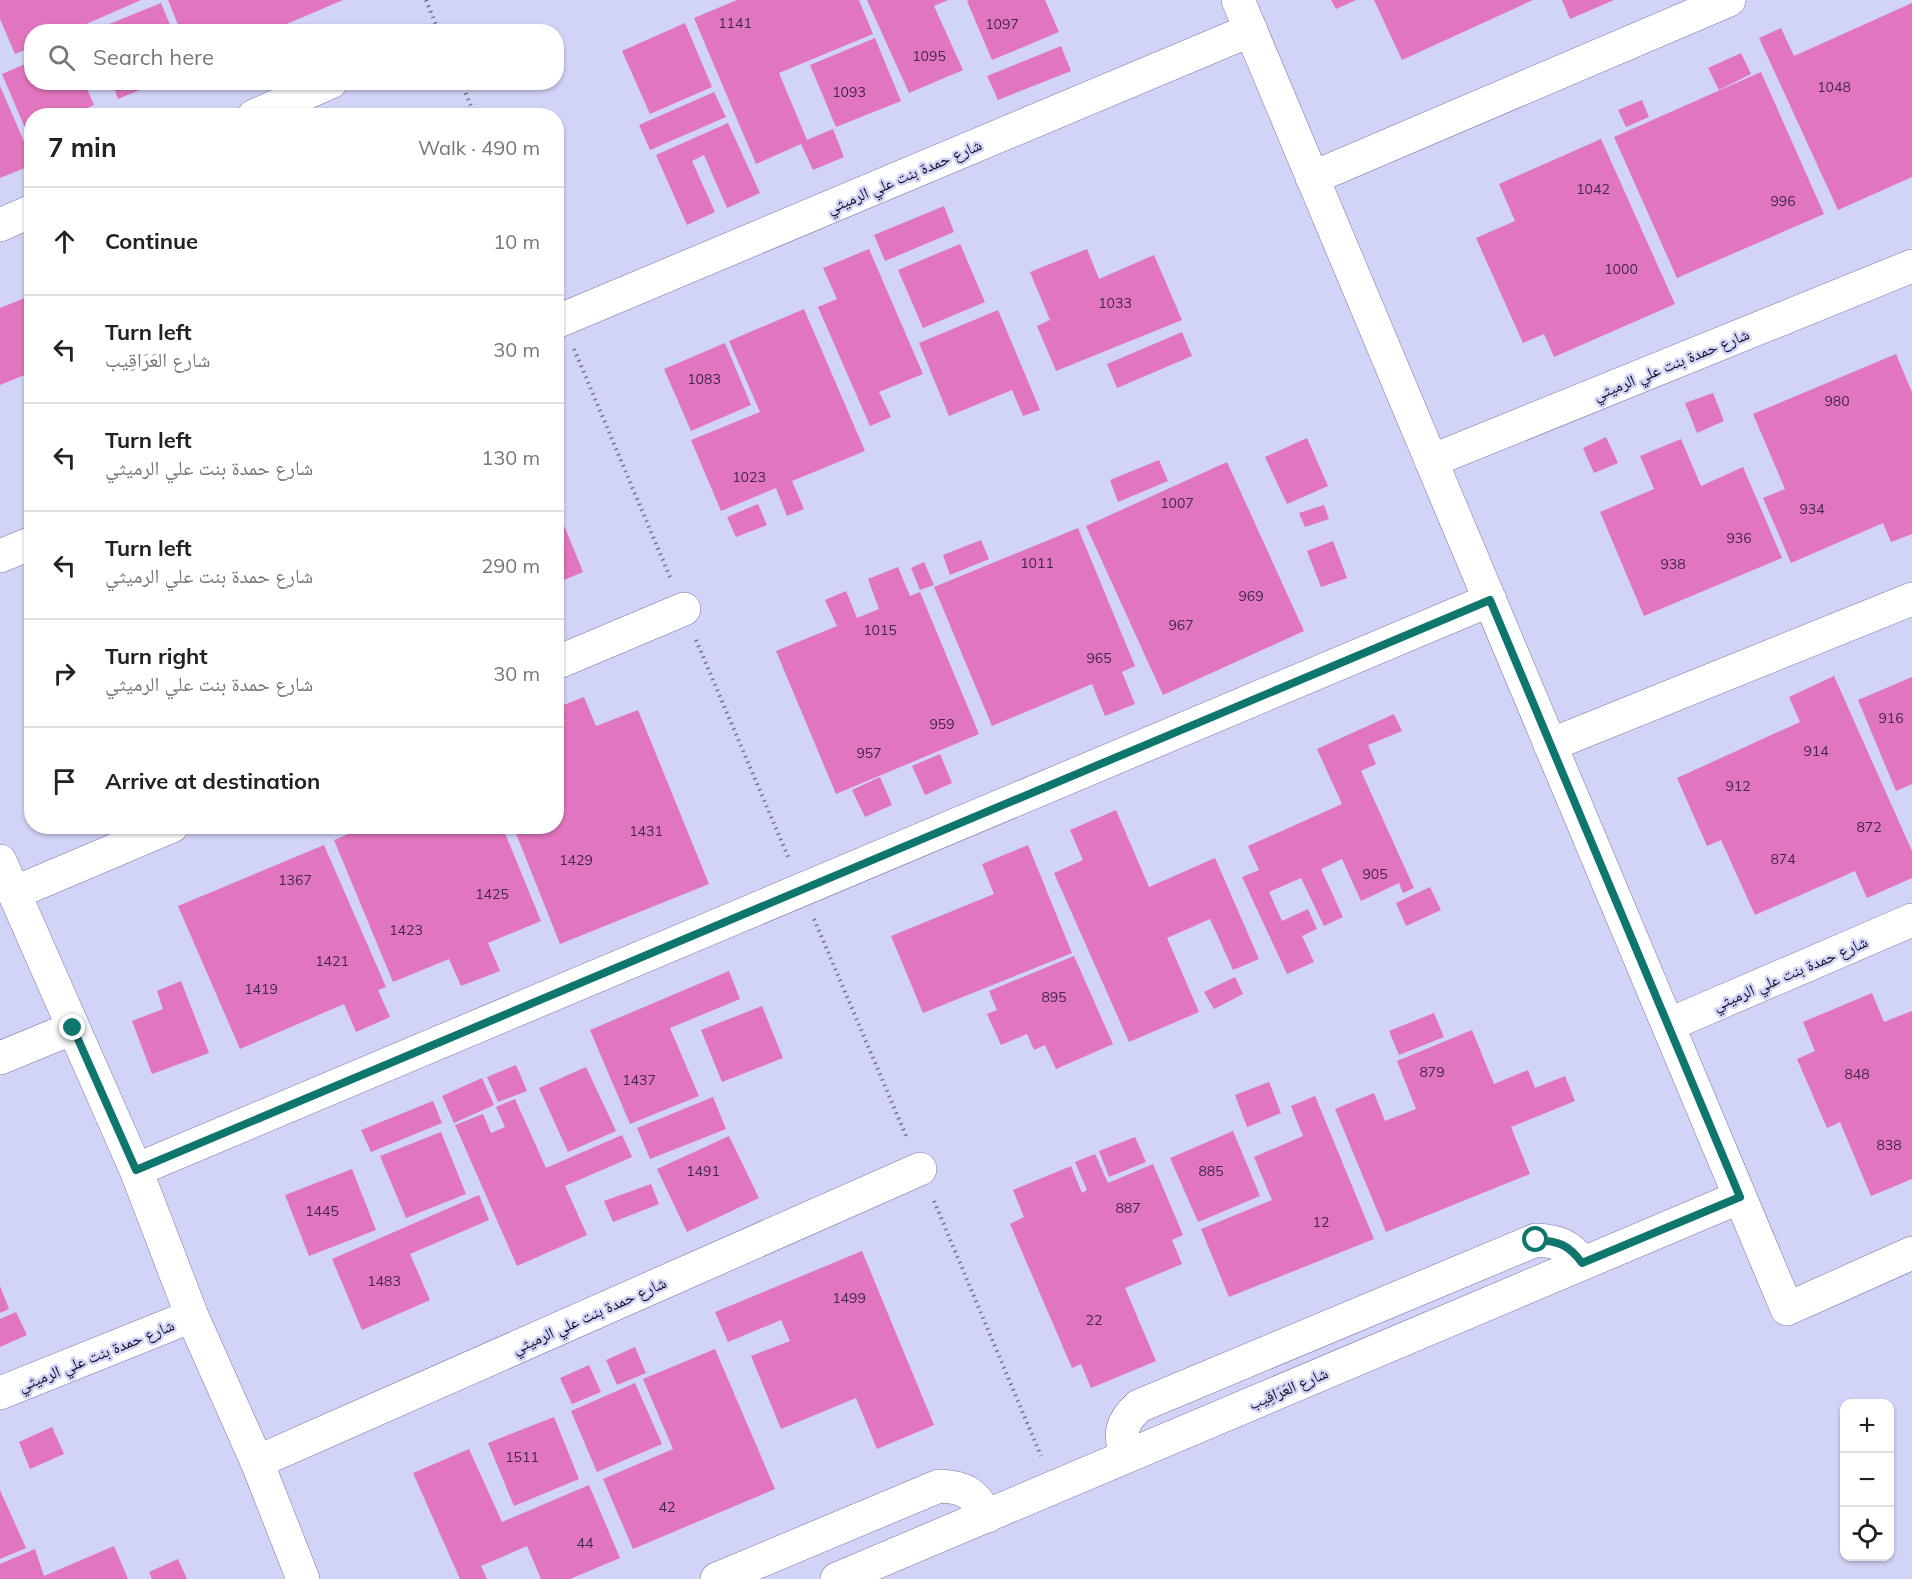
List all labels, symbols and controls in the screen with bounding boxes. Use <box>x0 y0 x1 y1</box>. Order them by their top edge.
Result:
house number: 1141 <box>718 14 752 32</box>
house number: 1097 <box>985 15 1019 33</box>
search box <box>24 24 564 90</box>
icon: search <box>45 41 78 74</box>
text: Search here <box>93 43 214 71</box>
house number: 1095 <box>912 47 946 65</box>
house number: 1048 <box>1817 78 1851 96</box>
house number: 1093 <box>832 83 866 101</box>
text: 7 min <box>48 131 117 164</box>
street label: شارع حمدة بنت علي الرميثي <box>823 134 986 221</box>
text: Walk · 490 m <box>418 135 540 160</box>
house number: 1042 <box>1576 180 1610 198</box>
house number: 996 <box>1770 192 1796 210</box>
icon: ahead <box>48 225 81 258</box>
text: Continue <box>105 227 198 255</box>
text: 10 m <box>493 229 540 254</box>
house number: 1000 <box>1604 260 1638 278</box>
house number: 1033 <box>1098 294 1132 312</box>
text: Turn left <box>105 318 192 346</box>
street label: شارع حمدة بنت علي الرميثي <box>1590 324 1753 407</box>
icon: left <box>48 333 81 366</box>
text: 30 m <box>493 337 540 362</box>
text: شارع العَرَاقِيب <box>105 347 210 372</box>
house number: 1083 <box>687 370 721 388</box>
house number: 980 <box>1824 392 1850 410</box>
text: Turn left <box>105 426 192 454</box>
icon: left <box>48 441 81 474</box>
text: 130 m <box>481 445 540 470</box>
text: شارع حمدة بنت علي الرميثي <box>105 455 313 480</box>
house number: 1023 <box>732 468 766 486</box>
house number: 1007 <box>1160 494 1194 512</box>
house number: 934 <box>1799 500 1825 518</box>
house number: 936 <box>1726 529 1752 547</box>
text: Turn left <box>105 534 192 562</box>
icon: left <box>48 549 81 582</box>
text: 290 m <box>481 553 540 578</box>
house number: 1011 <box>1020 554 1054 572</box>
house number: 938 <box>1660 555 1686 573</box>
text: شارع حمدة بنت علي الرميثي <box>105 563 313 588</box>
house number: 969 <box>1238 587 1264 605</box>
house number: 967 <box>1168 616 1194 634</box>
house number: 1015 <box>863 621 897 639</box>
text: Turn right <box>105 642 208 670</box>
house number: 965 <box>1086 649 1112 667</box>
icon: right <box>48 657 81 690</box>
text: 30 m <box>493 661 540 686</box>
text: شارع حمدة بنت علي الرميثي <box>105 671 313 696</box>
house number: 916 <box>1878 709 1904 727</box>
house number: 959 <box>929 715 955 733</box>
house number: 914 <box>1803 742 1829 760</box>
house number: 957 <box>856 744 882 762</box>
icon: arrive <box>48 765 81 798</box>
text: Arrive at destination <box>105 767 320 795</box>
house number: 912 <box>1725 777 1751 795</box>
house number: 872 <box>1856 818 1882 836</box>
house number: 1431 <box>629 822 663 840</box>
house number: 874 <box>1770 850 1796 868</box>
house number: 1429 <box>559 851 593 869</box>
house number: 905 <box>1362 865 1388 883</box>
house number: 1367 <box>278 871 312 889</box>
house number: 1425 <box>475 885 509 903</box>
house number: 1423 <box>389 921 423 939</box>
street label: شارع حمدة بنت علي الرميثي <box>1709 931 1872 1018</box>
house number: 1421 <box>315 952 349 970</box>
house number: 1419 <box>244 980 278 998</box>
house number: 895 <box>1041 988 1067 1006</box>
route end <box>59 1014 85 1040</box>
house number: 879 <box>1419 1063 1445 1081</box>
house number: 848 <box>1844 1065 1870 1083</box>
house number: 1437 <box>622 1071 656 1089</box>
house number: 838 <box>1876 1136 1902 1154</box>
house number: 1491 <box>686 1162 720 1180</box>
house number: 885 <box>1198 1162 1224 1180</box>
house number: 887 <box>1115 1199 1141 1217</box>
house number: 1445 <box>305 1202 339 1220</box>
house number: 12 <box>1313 1213 1329 1231</box>
route start <box>1522 1226 1548 1252</box>
house number: 1483 <box>367 1272 401 1290</box>
street label: شارع حمدة بنت علي الرميثي <box>509 1272 670 1361</box>
house number: 1499 <box>832 1289 866 1307</box>
house number: 22 <box>1086 1311 1102 1329</box>
street label: شارع حمدة بنت علي الرميثي <box>15 1315 178 1398</box>
street label: شارع العَرَاقِيب <box>1245 1362 1331 1415</box>
map controls <box>1840 1399 1894 1561</box>
button: + <box>1840 1399 1894 1453</box>
house number: 1511 <box>505 1448 539 1466</box>
button: − <box>1840 1453 1894 1507</box>
house number: 42 <box>659 1498 675 1516</box>
button: locate <box>1840 1507 1894 1561</box>
house number: 44 <box>577 1534 594 1552</box>

